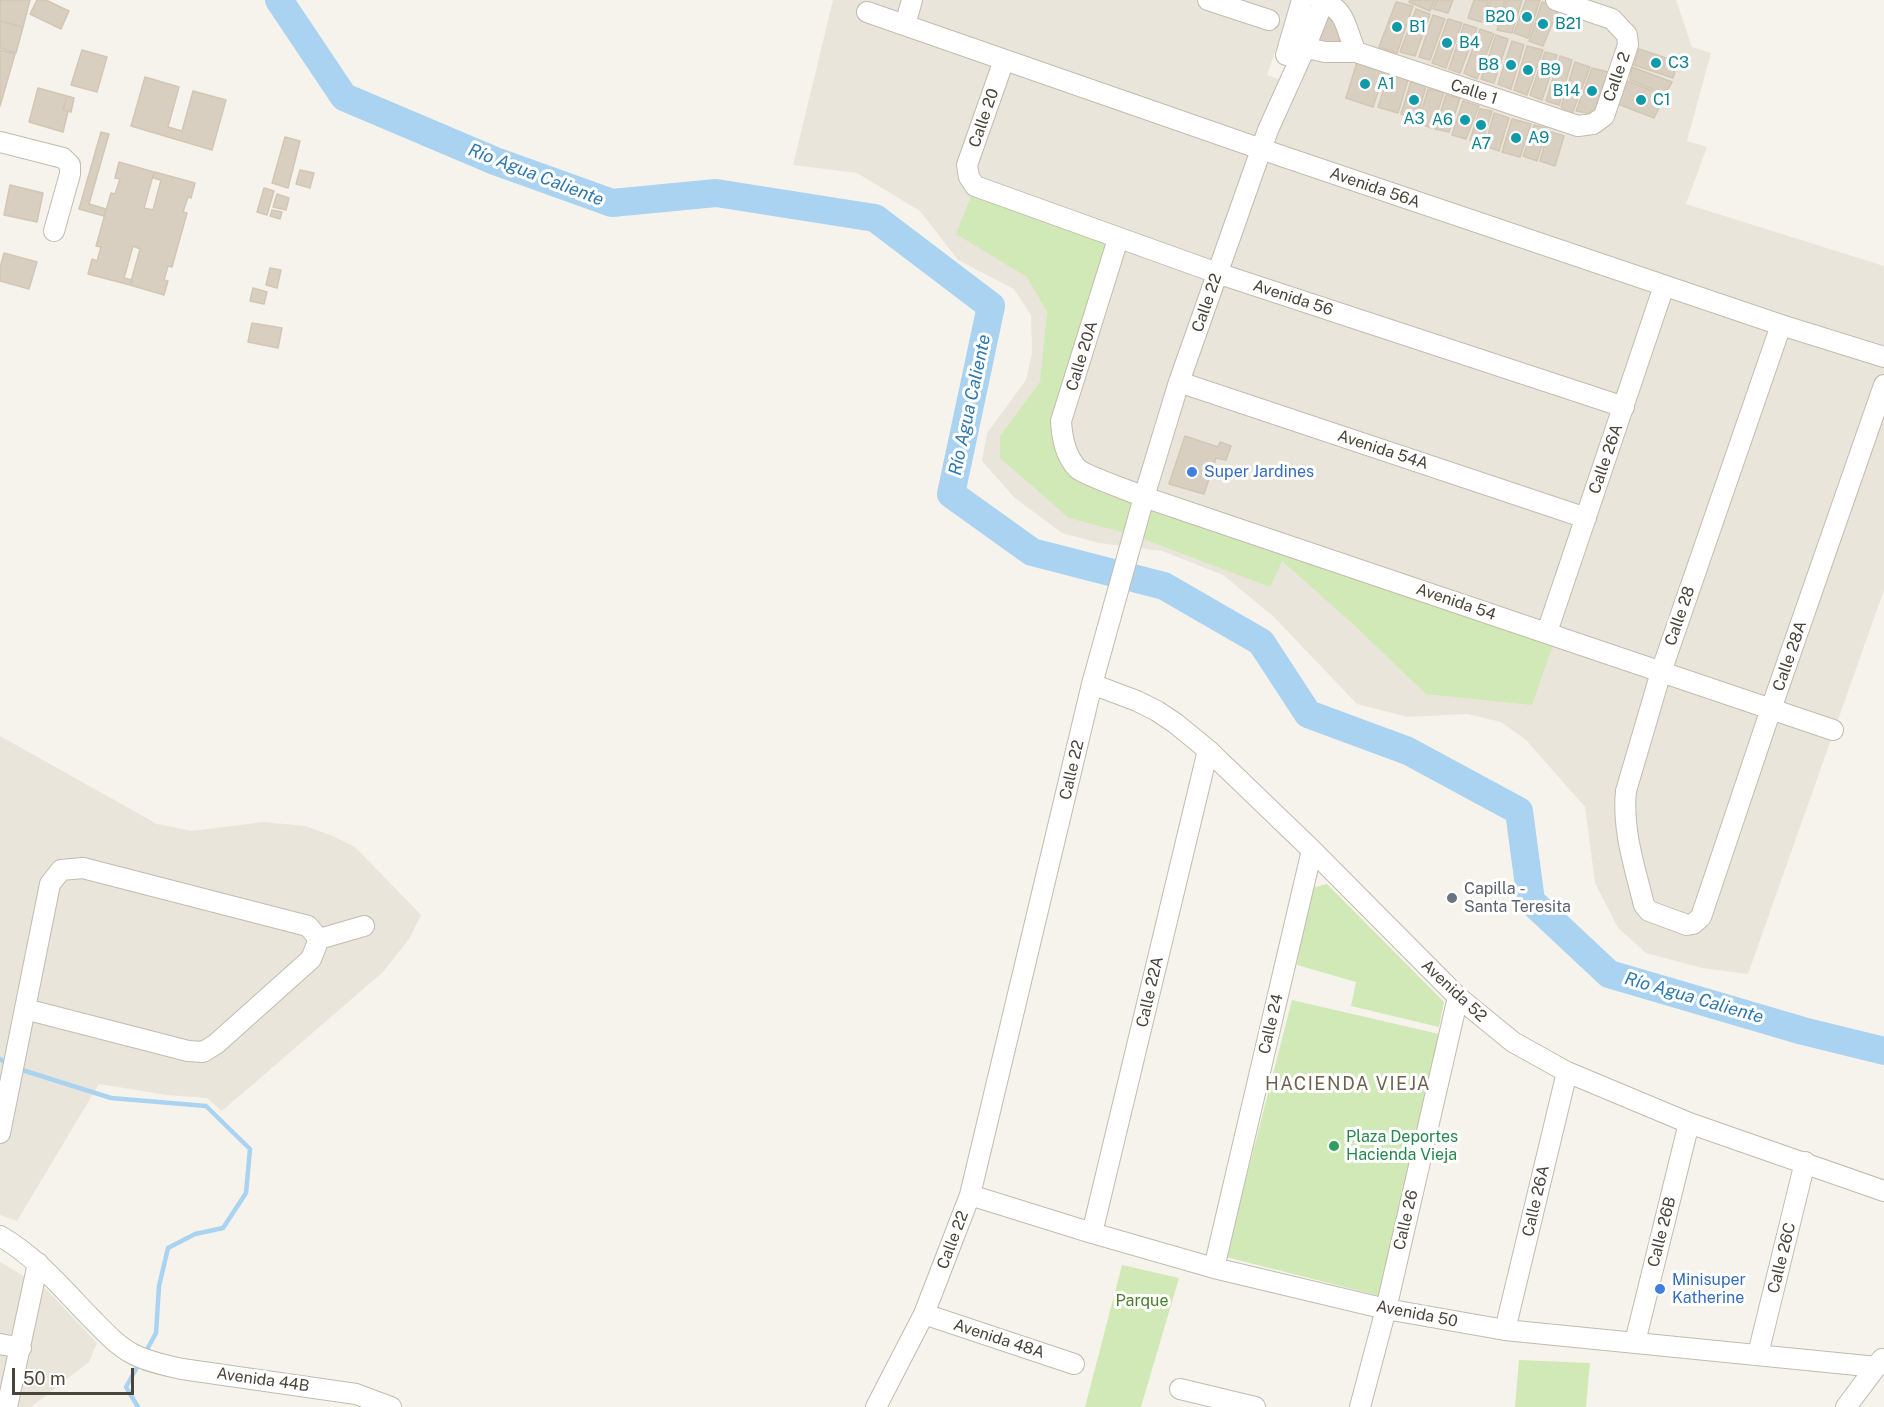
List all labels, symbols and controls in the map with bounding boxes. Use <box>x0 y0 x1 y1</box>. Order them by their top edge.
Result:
place label: B20 <box>1485 7 1515 27</box>
marker: B20 <box>1520 10 1534 24</box>
place label: B21 <box>1555 14 1582 34</box>
place label: B1 <box>1409 17 1426 37</box>
marker: B21 <box>1536 17 1550 31</box>
marker: B1 <box>1390 20 1404 34</box>
place label: B4 <box>1459 33 1480 53</box>
marker: B4 <box>1440 36 1454 50</box>
street label: Calle 2 <box>1600 50 1634 104</box>
place label: C3 <box>1668 53 1689 73</box>
place label: B8 <box>1478 55 1499 75</box>
marker: C3 <box>1649 56 1663 70</box>
marker: B8 <box>1504 58 1518 72</box>
place label: B9 <box>1540 60 1561 80</box>
marker: B9 <box>1521 63 1535 77</box>
place label: A1 <box>1377 74 1395 94</box>
street label: Calle 1 <box>1448 75 1500 109</box>
marker: A1 <box>1358 77 1372 91</box>
place label: B14 <box>1553 81 1580 101</box>
marker: B14 <box>1585 84 1599 98</box>
street label: Calle 20 <box>965 86 1003 150</box>
place label: C1 <box>1653 90 1671 110</box>
marker: A3 <box>1407 93 1421 107</box>
marker: C1 <box>1634 93 1648 107</box>
place label: A3 <box>1403 109 1425 129</box>
place label: A6 <box>1432 110 1453 130</box>
marker: A6 <box>1458 113 1472 127</box>
marker: A7 <box>1474 118 1488 132</box>
place label: A9 <box>1528 128 1549 148</box>
marker: A9 <box>1509 131 1523 145</box>
place label: A7 <box>1471 134 1491 154</box>
water label: Río Agua Caliente <box>465 139 607 211</box>
street label: Avenida 56A <box>1327 164 1423 212</box>
street label: Calle 22 <box>1188 271 1226 335</box>
street label: Avenida 56 <box>1251 276 1335 320</box>
street label: Calle 20A <box>1062 319 1102 393</box>
water label: Río Agua Caliente <box>945 333 995 477</box>
street label: Calle 26A <box>1585 422 1627 496</box>
street label: Avenida 54A <box>1335 426 1431 474</box>
place label: Super Jardines <box>1204 462 1314 482</box>
marker: Super Jardines <box>1185 465 1199 479</box>
street label: Avenida 54 <box>1414 579 1498 625</box>
street label: Calle 28 <box>1661 584 1699 648</box>
street label: Calle 28A <box>1769 618 1811 694</box>
street label: Calle 22 <box>1056 738 1088 802</box>
place label: Capilla - Santa Teresita <box>1464 879 1571 917</box>
marker: Capilla - Santa Teresita <box>1445 891 1459 905</box>
street label: Calle 22A <box>1133 955 1167 1029</box>
street label: Avenida 52 <box>1417 956 1491 1026</box>
water label: Río Agua Caliente <box>1622 968 1766 1028</box>
street label: Calle 24 <box>1255 992 1287 1056</box>
district label: HACIENDA VIEJA <box>1265 1073 1431 1095</box>
place label: Plaza Deportes Hacienda Vieja <box>1346 1127 1458 1165</box>
marker: Plaza Deportes Hacienda Vieja <box>1327 1139 1341 1153</box>
street label: Calle 26A <box>1518 1163 1554 1239</box>
street label: Calle 26 <box>1390 1188 1422 1252</box>
street label: Calle 26B <box>1644 1195 1680 1269</box>
street label: Calle 22 <box>933 1208 973 1272</box>
street label: Calle 26C <box>1764 1221 1800 1295</box>
place label: Minisuper Katherine <box>1672 1270 1746 1308</box>
marker: Minisuper Katherine <box>1653 1282 1667 1296</box>
park label: Parque <box>1116 1291 1168 1311</box>
street label: Avenida 50 <box>1374 1297 1460 1331</box>
street label: Avenida 48A <box>951 1315 1047 1363</box>
scale bar <box>15 1356 136 1394</box>
street label: Avenida 44B <box>215 1364 311 1396</box>
text: 50 m <box>23 1368 66 1389</box>

